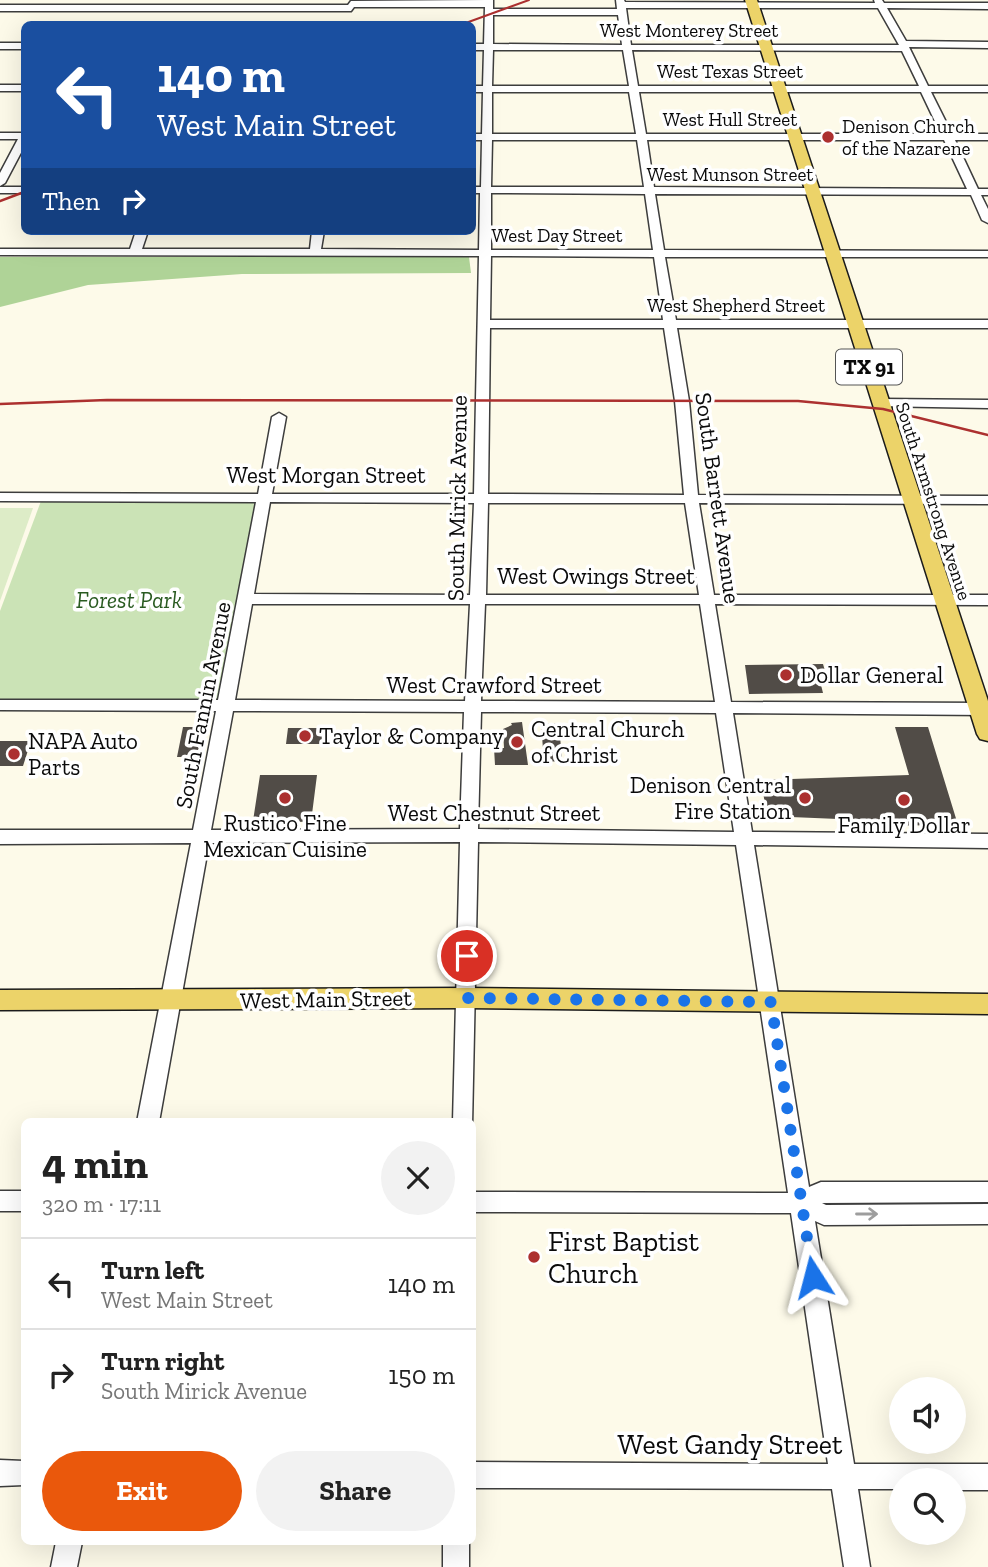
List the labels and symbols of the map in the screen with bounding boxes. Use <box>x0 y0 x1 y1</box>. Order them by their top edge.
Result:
street label: West Monterey Street <box>600 19 778 42</box>
street label: West Texas Street <box>657 60 803 83</box>
street label: West Hull Street <box>663 108 797 131</box>
place label: Denison Church of the Nazarene <box>842 115 975 160</box>
marker: Denison Church of the Nazarene <box>820 129 836 145</box>
street label: West Munson Street <box>647 163 813 186</box>
street label: West Day Street <box>491 224 623 247</box>
street label: West Shepherd Street <box>647 294 825 317</box>
road number: TX 91 <box>836 350 902 384</box>
street label: South Barrett Avenue <box>689 391 747 605</box>
street label: South Mirick Avenue <box>441 395 473 601</box>
street label: South Armstrong Avenue <box>891 399 976 603</box>
street label: West Morgan Street <box>227 461 426 489</box>
street label: West Owings Street <box>497 562 695 590</box>
park label: Forest Park <box>76 586 182 614</box>
street label: South Fannin Avenue <box>169 599 237 811</box>
place label: Dollar General <box>800 661 943 689</box>
marker: Dollar General <box>778 667 794 683</box>
street label: West Crawford Street <box>387 671 602 699</box>
place label: Central Church of Christ <box>531 715 684 769</box>
place label: Taylor & Company <box>319 722 504 750</box>
place label: NAPA Auto Parts <box>28 727 138 781</box>
marker: Taylor & Company <box>297 728 313 744</box>
marker: Central Church of Christ <box>509 734 525 750</box>
marker: NAPA Auto Parts <box>6 746 22 762</box>
place label: Denison Central Fire Station <box>630 771 791 825</box>
marker: Rustico Fine Mexican Cuisine <box>277 790 293 806</box>
marker: Denison Central Fire Station <box>797 790 813 806</box>
marker: Family Dollar <box>896 792 912 808</box>
street label: West Chestnut Street <box>388 799 601 827</box>
place label: Rustico Fine Mexican Cuisine <box>203 809 367 863</box>
place label: Family Dollar <box>837 811 971 839</box>
pin <box>437 926 497 986</box>
street label: West Main Street <box>240 983 413 1014</box>
one-way arrow <box>856 1208 879 1221</box>
place label: First Baptist Church <box>548 1225 700 1290</box>
position arrow <box>776 1240 850 1314</box>
marker: First Baptist Church <box>526 1249 542 1265</box>
street label: West Gandy Street <box>618 1428 843 1461</box>

